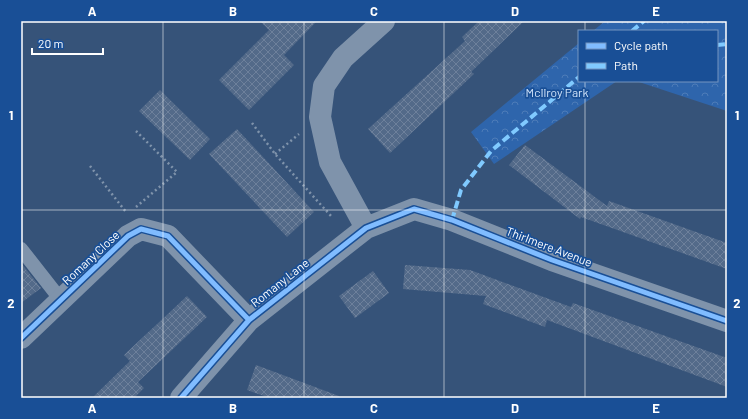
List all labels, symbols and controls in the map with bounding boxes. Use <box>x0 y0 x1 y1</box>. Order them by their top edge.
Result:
text: A <box>88 3 97 19</box>
text: B <box>229 3 237 19</box>
text: C <box>370 3 378 19</box>
text: D <box>511 3 519 19</box>
text: E <box>652 3 660 19</box>
scale bar <box>32 30 103 56</box>
legend <box>578 30 718 82</box>
text: 20 m <box>38 36 64 50</box>
text: Cycle path <box>614 38 668 52</box>
text: Path <box>614 58 638 72</box>
park label: McIlroy Park <box>526 85 588 99</box>
text: 1 <box>9 107 13 123</box>
text: 1 <box>735 107 739 123</box>
street label: Thirlmere Avenue <box>504 223 594 269</box>
street label: Romany Close <box>59 227 122 287</box>
street label: Romany Lane <box>248 255 311 309</box>
text: 2 <box>7 295 15 311</box>
text: 2 <box>733 295 741 311</box>
text: A <box>88 400 97 416</box>
text: B <box>229 400 237 416</box>
text: C <box>370 400 378 416</box>
text: D <box>511 400 519 416</box>
text: E <box>652 400 660 416</box>

